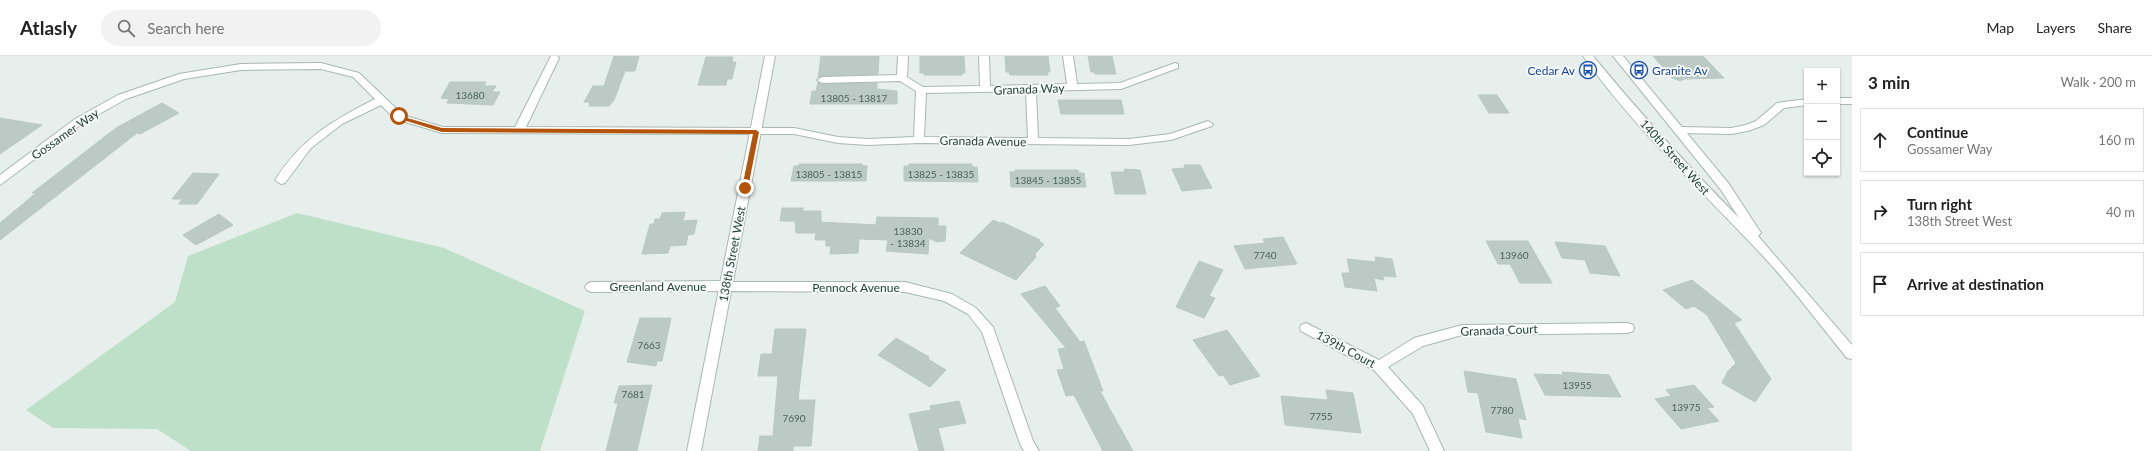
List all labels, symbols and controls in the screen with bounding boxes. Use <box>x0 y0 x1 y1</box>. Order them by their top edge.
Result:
search box <box>101 10 381 46</box>
text: Atlasly <box>20 16 77 39</box>
icon: search <box>115 17 137 39</box>
text: Search here <box>147 19 225 37</box>
text: Map <box>1986 19 2014 36</box>
text: Layers <box>2036 19 2076 36</box>
text: Share <box>2098 19 2132 36</box>
bus stop icon: Cedar Av <box>1578 60 1598 80</box>
bus stop icon: Granite Av <box>1629 60 1649 80</box>
place label: Cedar Av <box>1527 63 1576 78</box>
place label: Granite Av <box>1652 63 1708 78</box>
map controls <box>1804 68 1840 176</box>
button: + <box>1804 68 1840 104</box>
text: 3 min <box>1868 72 1910 93</box>
text: Walk · 200 m <box>2060 74 2136 90</box>
street label: Granada Way <box>993 80 1066 98</box>
house number: 13680 <box>455 89 485 101</box>
house number: 13805 - 13817 <box>821 92 888 104</box>
button: − <box>1804 104 1840 140</box>
street label: Gossamer Way <box>28 105 102 163</box>
route start <box>390 107 408 125</box>
street label: 140th Street West <box>1637 116 1714 199</box>
text: Continue <box>1907 123 1968 141</box>
icon: ahead <box>1869 129 1891 151</box>
text: 160 m <box>2098 132 2135 148</box>
street label: Granada Avenue <box>940 133 1026 149</box>
button: locate <box>1804 140 1840 176</box>
text: Gossamer Way <box>1907 141 1992 157</box>
house number: 13805 - 13815 <box>796 168 863 180</box>
house number: 13825 - 13835 <box>908 168 975 180</box>
house number: 13845 - 13855 <box>1015 174 1082 186</box>
route end <box>736 179 754 197</box>
text: Turn right <box>1907 195 1972 213</box>
icon: right <box>1869 201 1891 223</box>
street label: 138th Street West <box>715 204 749 303</box>
text: 40 m <box>2106 204 2135 220</box>
text: 138th Street West <box>1907 213 2012 229</box>
house number: 13830 - 13834 <box>890 225 926 249</box>
house number: 7740 <box>1253 249 1277 261</box>
house number: 13960 <box>1499 249 1529 261</box>
icon: arrive <box>1869 273 1891 295</box>
text: Arrive at destination <box>1907 275 2044 293</box>
street label: Greenland Avenue <box>610 279 706 294</box>
street label: Pennock Avenue <box>812 280 900 295</box>
street label: Granada Court <box>1460 321 1539 339</box>
street label: 139th Court <box>1314 327 1379 371</box>
house number: 7663 <box>637 339 661 351</box>
house number: 13955 <box>1562 379 1592 391</box>
house number: 7681 <box>621 388 645 400</box>
house number: 13975 <box>1671 401 1701 413</box>
house number: 7780 <box>1490 404 1514 416</box>
house number: 7755 <box>1309 410 1333 422</box>
house number: 7690 <box>782 412 806 424</box>

